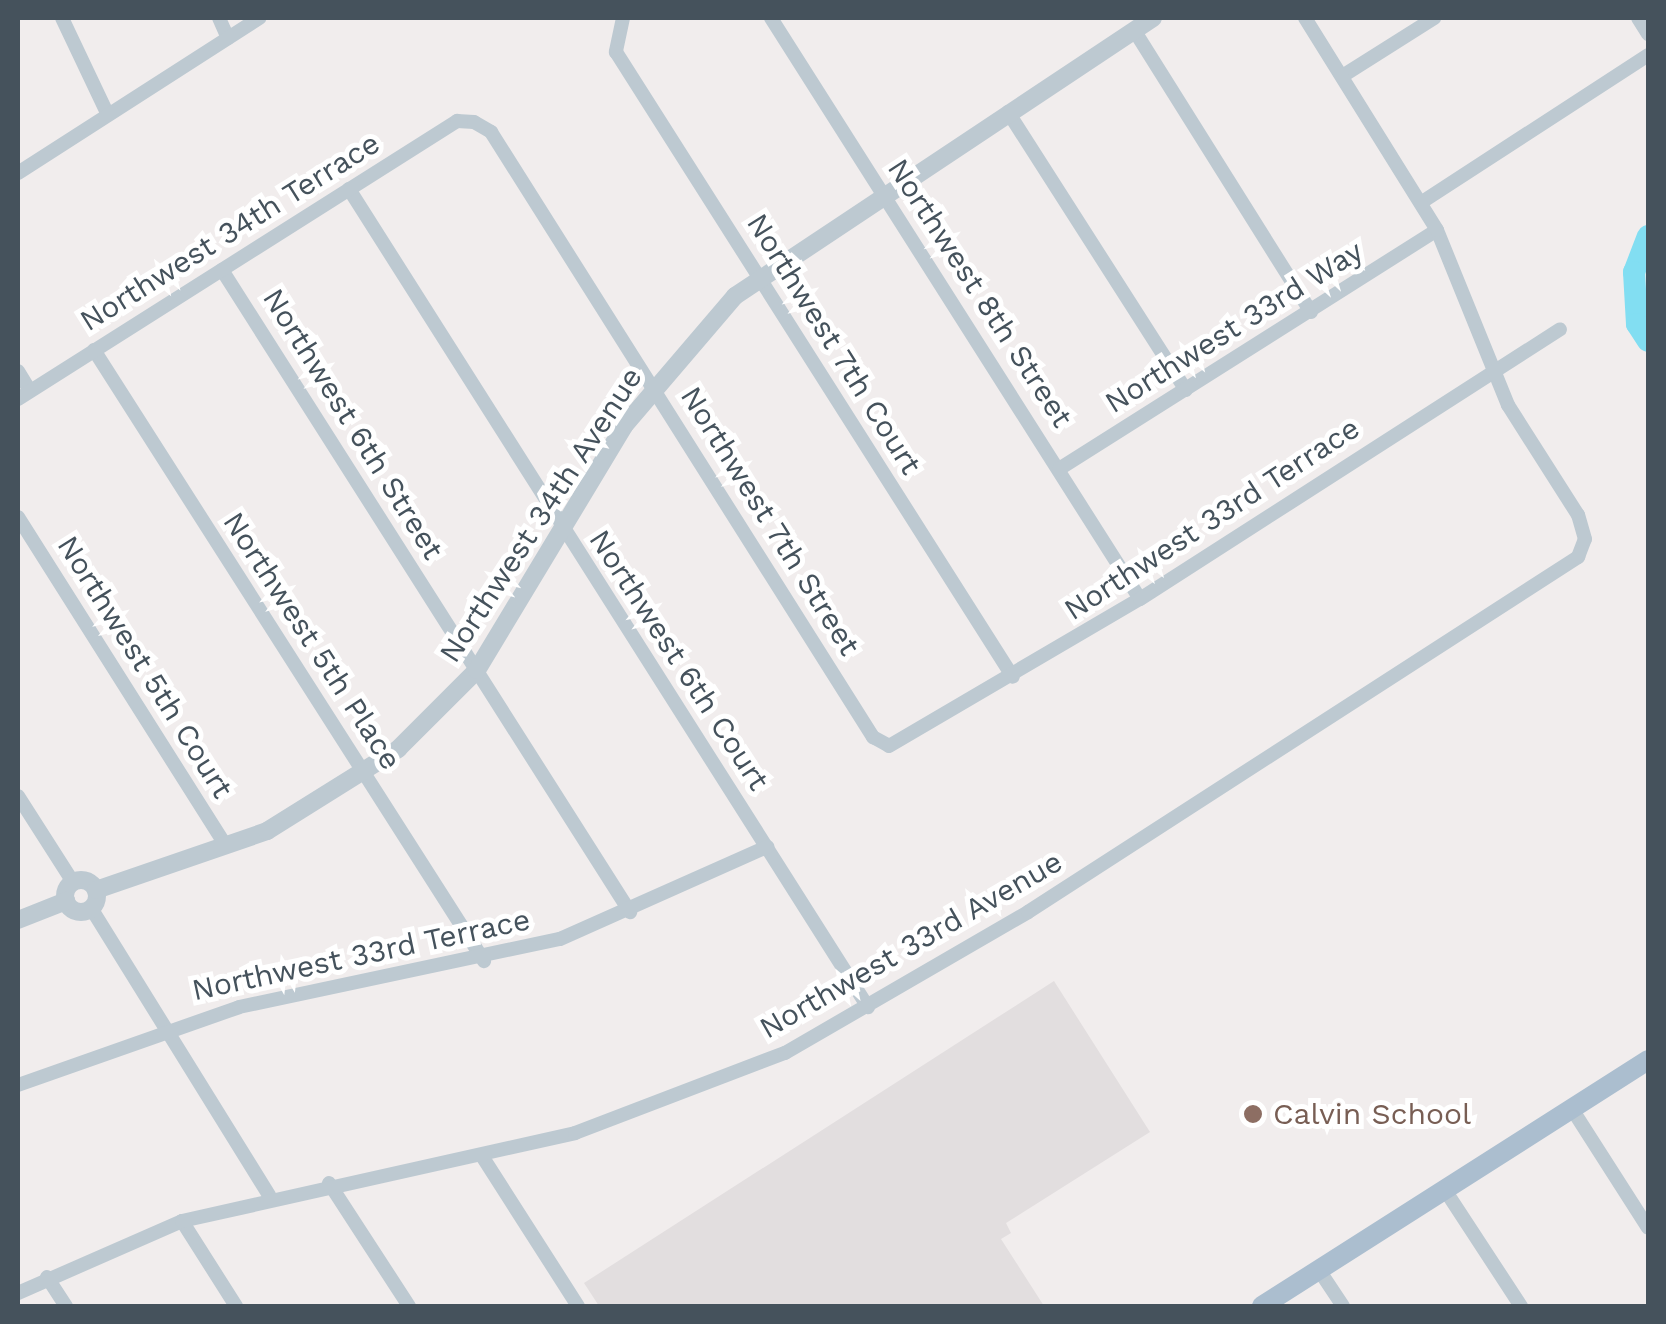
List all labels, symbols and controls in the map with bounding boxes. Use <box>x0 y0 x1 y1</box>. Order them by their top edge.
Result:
street label: Northwest 34th Terrace <box>73 125 387 339</box>
street label: Northwest 8th Street <box>880 152 1080 434</box>
street label: Northwest 7th Court <box>739 207 929 481</box>
street label: Northwest 33rd Way <box>1098 233 1370 421</box>
street label: Northwest 6th Street <box>255 282 451 566</box>
street label: Northwest 34th Avenue <box>432 360 650 670</box>
street label: Northwest 7th Street <box>672 380 868 662</box>
street label: Northwest 33rd Terrace <box>1057 410 1367 628</box>
street label: Northwest 5th Place <box>215 505 409 777</box>
street label: Northwest 6th Court <box>581 523 777 797</box>
street label: Northwest 5th Court <box>50 529 240 805</box>
street label: Northwest 33rd Avenue <box>753 843 1069 1047</box>
street label: Northwest 33rd Terrace <box>188 901 534 1009</box>
place label: Calvin School <box>1273 1096 1471 1132</box>
marker: Calvin School <box>1242 1103 1264 1125</box>

